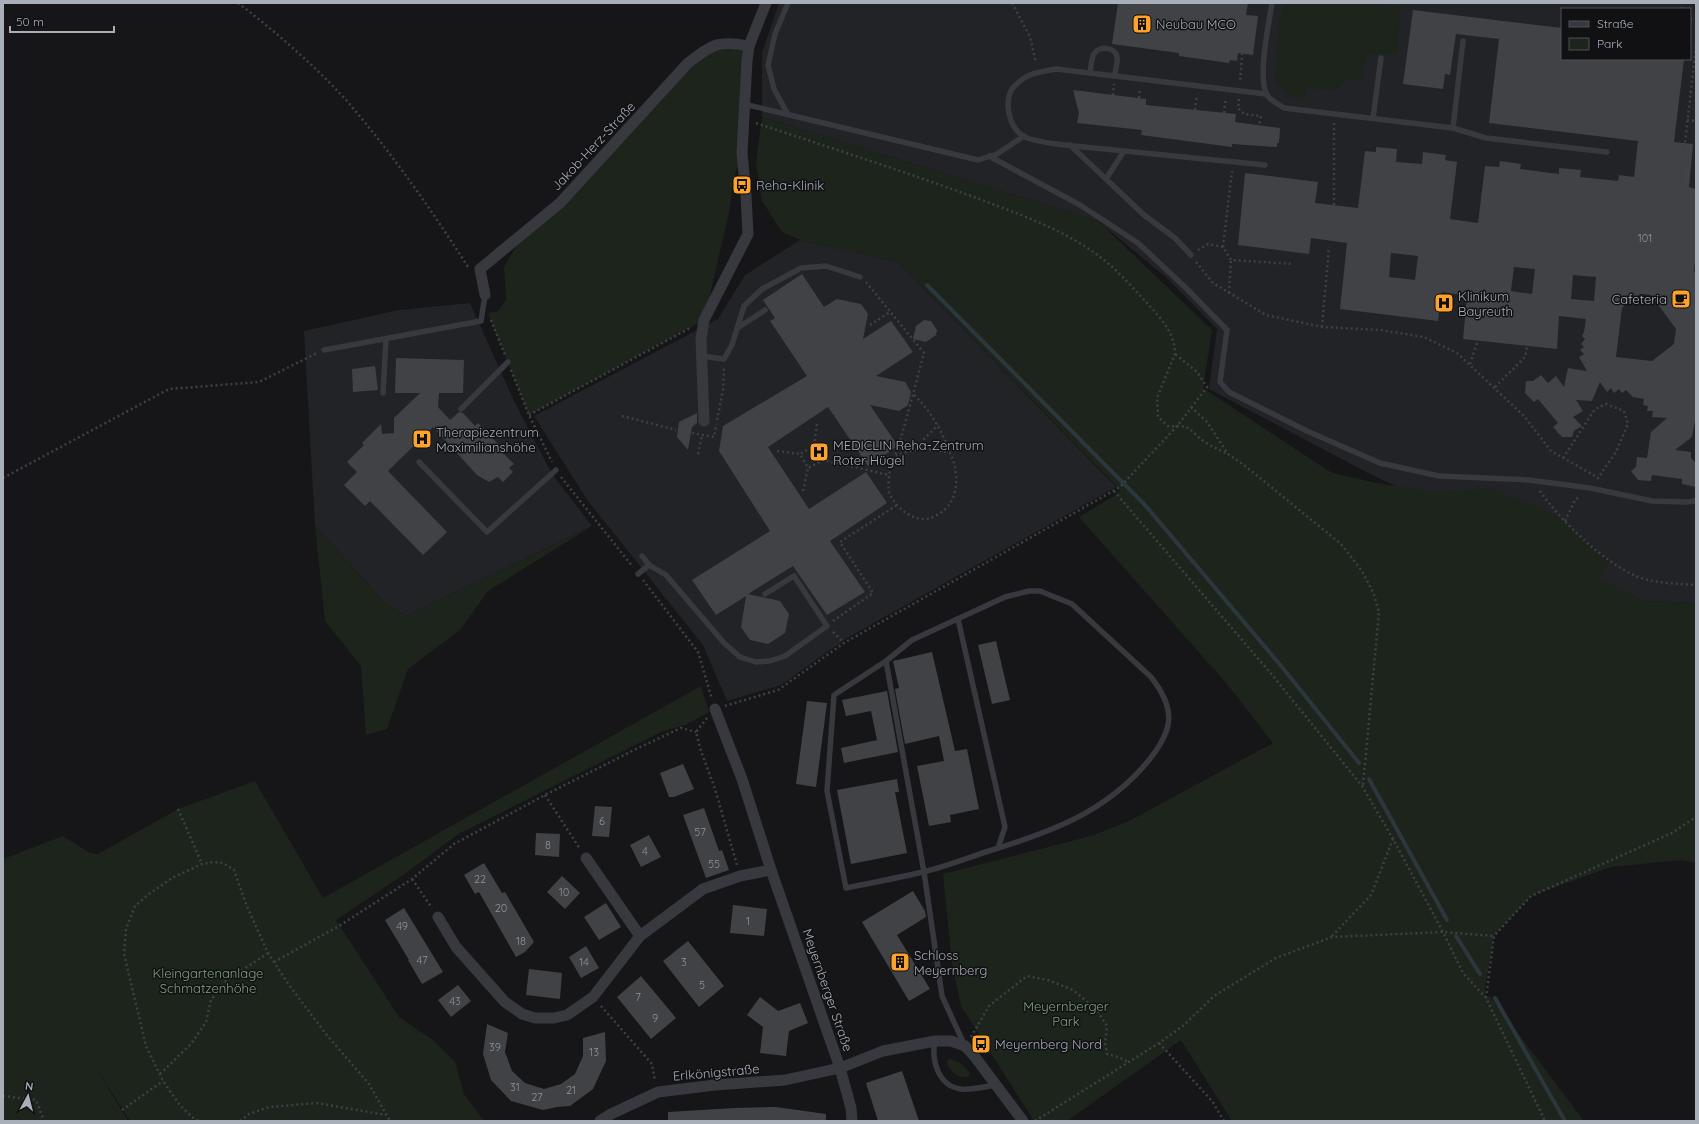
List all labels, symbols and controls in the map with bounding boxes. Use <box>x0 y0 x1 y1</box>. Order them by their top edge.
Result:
scale bar <box>10 8 114 34</box>
legend <box>1561 8 1691 60</box>
building icon: Neubau MCO <box>1131 13 1153 35</box>
text: 50 m <box>16 14 44 29</box>
place label: Neubau MCO <box>1156 16 1236 32</box>
text: Straße <box>1597 16 1634 31</box>
text: Park <box>1597 36 1622 51</box>
street label: Jakob-Herz-Straße <box>548 98 638 194</box>
bus stop icon: Reha-Klinik <box>731 174 753 196</box>
place label: Reha-Klinik <box>756 177 824 193</box>
house number: 101 <box>1638 231 1652 245</box>
place label: Klinikum Bayreuth <box>1458 288 1513 319</box>
cafe icon: Cafeteria <box>1670 288 1692 310</box>
place label: Cafeteria <box>1612 291 1667 307</box>
hospital icon: Klinikum Bayreuth <box>1433 292 1455 314</box>
place label: Therapiezentrum Maximilianshöhe <box>436 424 539 455</box>
hospital icon: Therapiezentrum Maximilianshöhe <box>411 428 433 450</box>
place label: MEDICLIN Reha-Zentrum Roter Hügel <box>833 437 984 468</box>
hospital icon: MEDICLIN Reha-Zentrum Roter Hügel <box>808 441 830 463</box>
house number: 6 <box>599 814 605 828</box>
house number: 57 <box>694 825 706 839</box>
house number: 8 <box>545 838 551 852</box>
house number: 4 <box>642 844 648 858</box>
house number: 55 <box>708 857 720 871</box>
house number: 22 <box>474 872 486 886</box>
house number: 10 <box>559 885 569 899</box>
house number: 20 <box>495 901 507 915</box>
house number: 1 <box>746 914 750 928</box>
house number: 49 <box>396 919 408 933</box>
street label: Meyernberger Straße <box>799 927 857 1053</box>
house number: 18 <box>516 934 526 948</box>
place label: Schloss Meyernberg <box>914 947 987 978</box>
building icon: Schloss Meyernberg <box>889 951 911 973</box>
house number: 47 <box>416 953 428 967</box>
house number: 14 <box>579 955 589 969</box>
house number: 3 <box>681 955 687 969</box>
park label: Kleingartenanlage Schmatzenhöhe <box>153 965 263 996</box>
house number: 5 <box>699 978 705 992</box>
house number: 7 <box>635 990 641 1004</box>
house number: 43 <box>449 994 461 1008</box>
park label: Meyernberger Park <box>1023 998 1109 1029</box>
house number: 9 <box>652 1011 658 1025</box>
bus stop icon: Meyernberg Nord <box>970 1033 992 1055</box>
place label: Meyernberg Nord <box>995 1036 1102 1052</box>
house number: 39 <box>489 1040 501 1054</box>
house number: 13 <box>589 1045 599 1059</box>
street label: Erlkönigstraße <box>672 1060 760 1084</box>
north arrow <box>8 1076 48 1116</box>
text: N <box>24 1079 34 1094</box>
house number: 31 <box>510 1080 520 1094</box>
house number: 21 <box>566 1083 576 1097</box>
house number: 27 <box>531 1090 543 1104</box>

